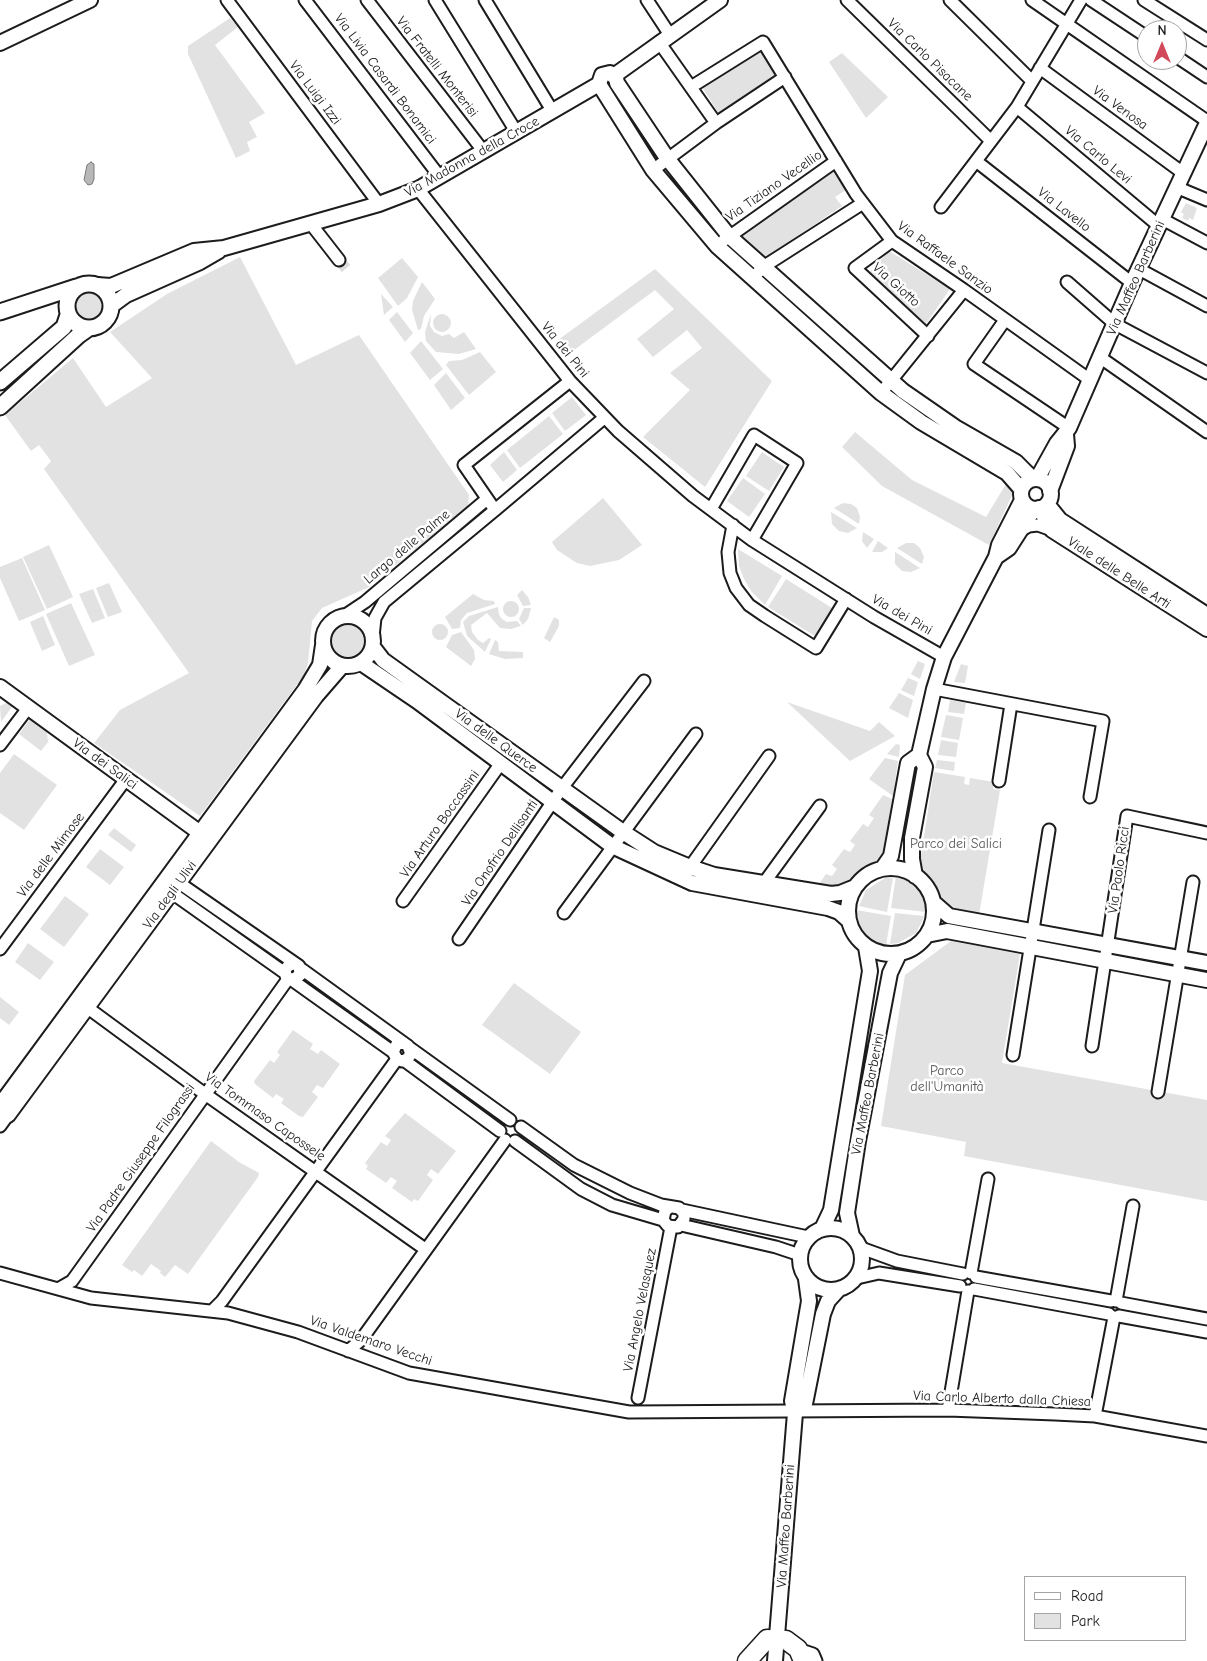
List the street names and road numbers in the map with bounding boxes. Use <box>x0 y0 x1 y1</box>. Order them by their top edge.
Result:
street label: Via Livia Casardi Bonamici <box>331 11 439 147</box>
street label: Via Fratelli Monterisi <box>393 13 481 121</box>
street label: Via Carlo Pisacane <box>884 15 976 105</box>
street label: Via Luigi Izzi <box>285 58 345 128</box>
street label: Via Venosa <box>1089 82 1151 134</box>
street label: Via Madonna della Croce <box>402 113 542 201</box>
street label: Via Carlo Levi <box>1061 122 1135 188</box>
street label: Via Tiziano Vecellio <box>723 147 825 225</box>
street label: Via Lavello <box>1034 184 1094 236</box>
street label: Via Raffaele Sanzio <box>894 218 996 298</box>
street label: Via Maffeo Barberini <box>1103 218 1169 338</box>
street label: Via Giotto <box>869 259 923 311</box>
street label: Via dei Pini <box>537 319 593 381</box>
street label: Largo delle Palme <box>361 506 453 588</box>
street label: Viale delle Belle Arti <box>1064 533 1174 613</box>
street label: Via dei Pini <box>869 591 935 639</box>
street label: Via delle Querce <box>451 705 541 777</box>
street label: Via dei Salici <box>69 735 141 793</box>
street label: Via Arturo Boccassini <box>397 767 483 881</box>
street label: Via Onofrio Dellisanti <box>458 797 542 909</box>
street label: Via delle Mimose <box>14 809 88 901</box>
street label: Via Paolo Ricci <box>1105 825 1133 915</box>
street label: Via degli Ulivi <box>140 858 200 932</box>
street label: Via Maffeo Barberini <box>848 1032 888 1156</box>
street label: Via Tommaso Capossele <box>201 1069 329 1165</box>
street label: Via Padre Giuseppe Filograssi <box>83 1080 199 1236</box>
street label: Via Angelo Velasquez <box>620 1247 660 1373</box>
street label: Via Valdemaro Vecchi <box>308 1312 434 1370</box>
street label: Via Carlo Alberto dalla Chiesa <box>913 1387 1091 1411</box>
street label: Via Maffeo Barberini <box>773 1464 799 1588</box>

